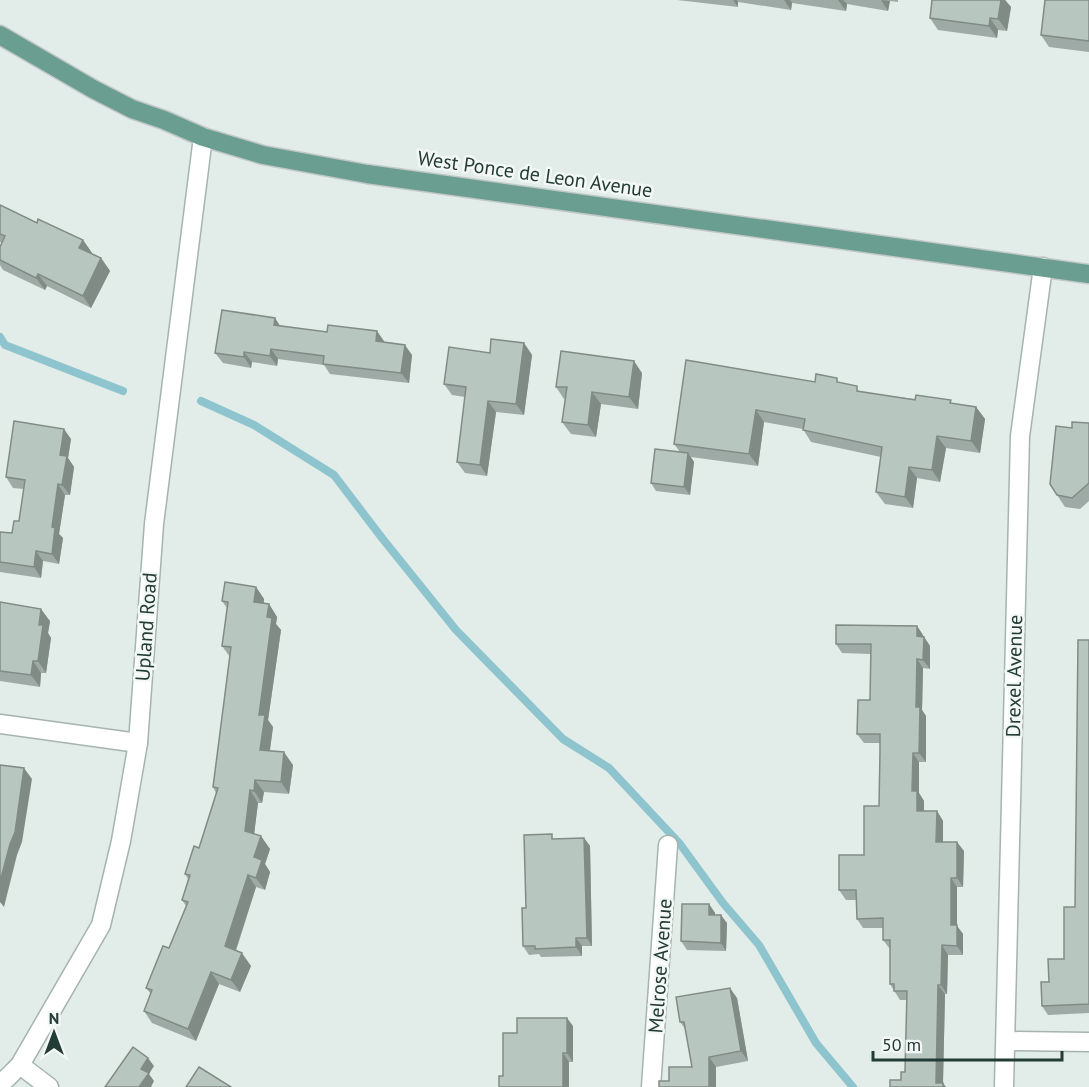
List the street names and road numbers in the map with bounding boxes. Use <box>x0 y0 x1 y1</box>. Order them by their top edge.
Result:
street label: West Ponce de Leon Avenue <box>416 145 654 203</box>
street label: Upland Road <box>129 572 163 682</box>
street label: Drexel Avenue <box>1000 615 1028 737</box>
street label: Melrose Avenue <box>642 898 678 1034</box>

